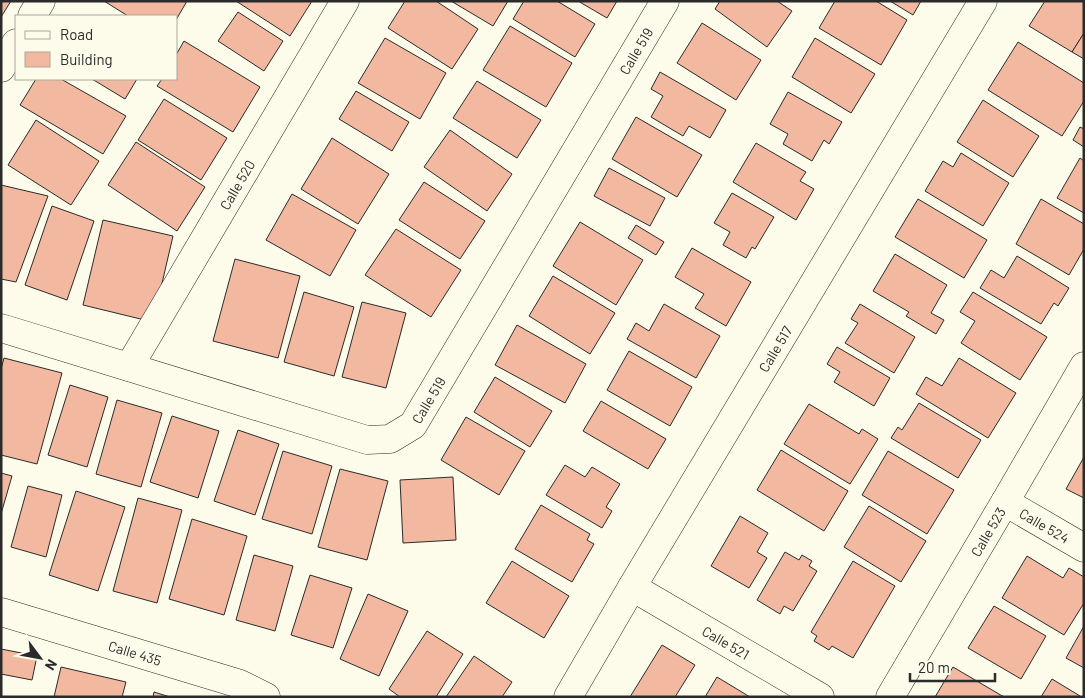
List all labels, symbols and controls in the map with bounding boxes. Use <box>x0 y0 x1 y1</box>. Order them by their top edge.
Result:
legend <box>15 15 178 80</box>
street label: Calle 519 <box>615 24 656 77</box>
text: Road <box>60 25 93 43</box>
text: Building <box>60 50 113 68</box>
street label: Calle 520 <box>215 156 258 212</box>
street label: Calle 517 <box>754 322 795 375</box>
street label: Calle 519 <box>408 373 448 426</box>
street label: Calle 523 <box>966 504 1009 559</box>
street label: Calle 524 <box>1017 504 1073 546</box>
street label: Calle 521 <box>699 622 753 662</box>
north arrow <box>15 633 65 683</box>
street label: Calle 435 <box>107 636 164 668</box>
scale bar <box>910 650 995 682</box>
text: N <box>42 657 61 674</box>
text: 20 m <box>918 658 950 676</box>

